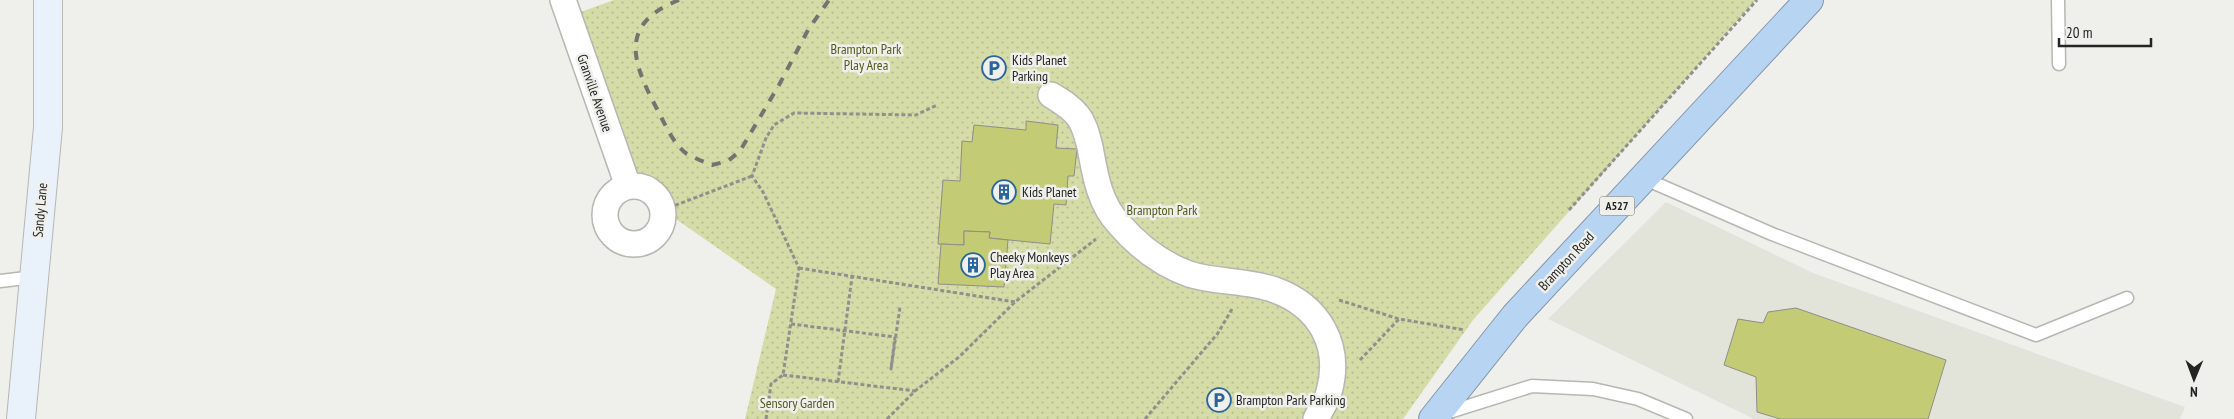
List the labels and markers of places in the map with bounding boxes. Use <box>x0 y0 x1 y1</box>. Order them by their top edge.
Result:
place label: Kids Planet Parking <box>1012 51 1067 85</box>
parking icon: Kids Planet Parking <box>981 55 1007 81</box>
building icon: Kids Planet <box>991 179 1017 205</box>
place label: Kids Planet <box>1022 183 1077 201</box>
place label: Cheeky Monkeys Play Area <box>990 248 1069 282</box>
building icon: Cheeky Monkeys Play Area <box>960 252 986 278</box>
parking icon: Brampton Park Parking <box>1206 387 1232 413</box>
place label: Brampton Park Parking <box>1236 391 1346 409</box>

